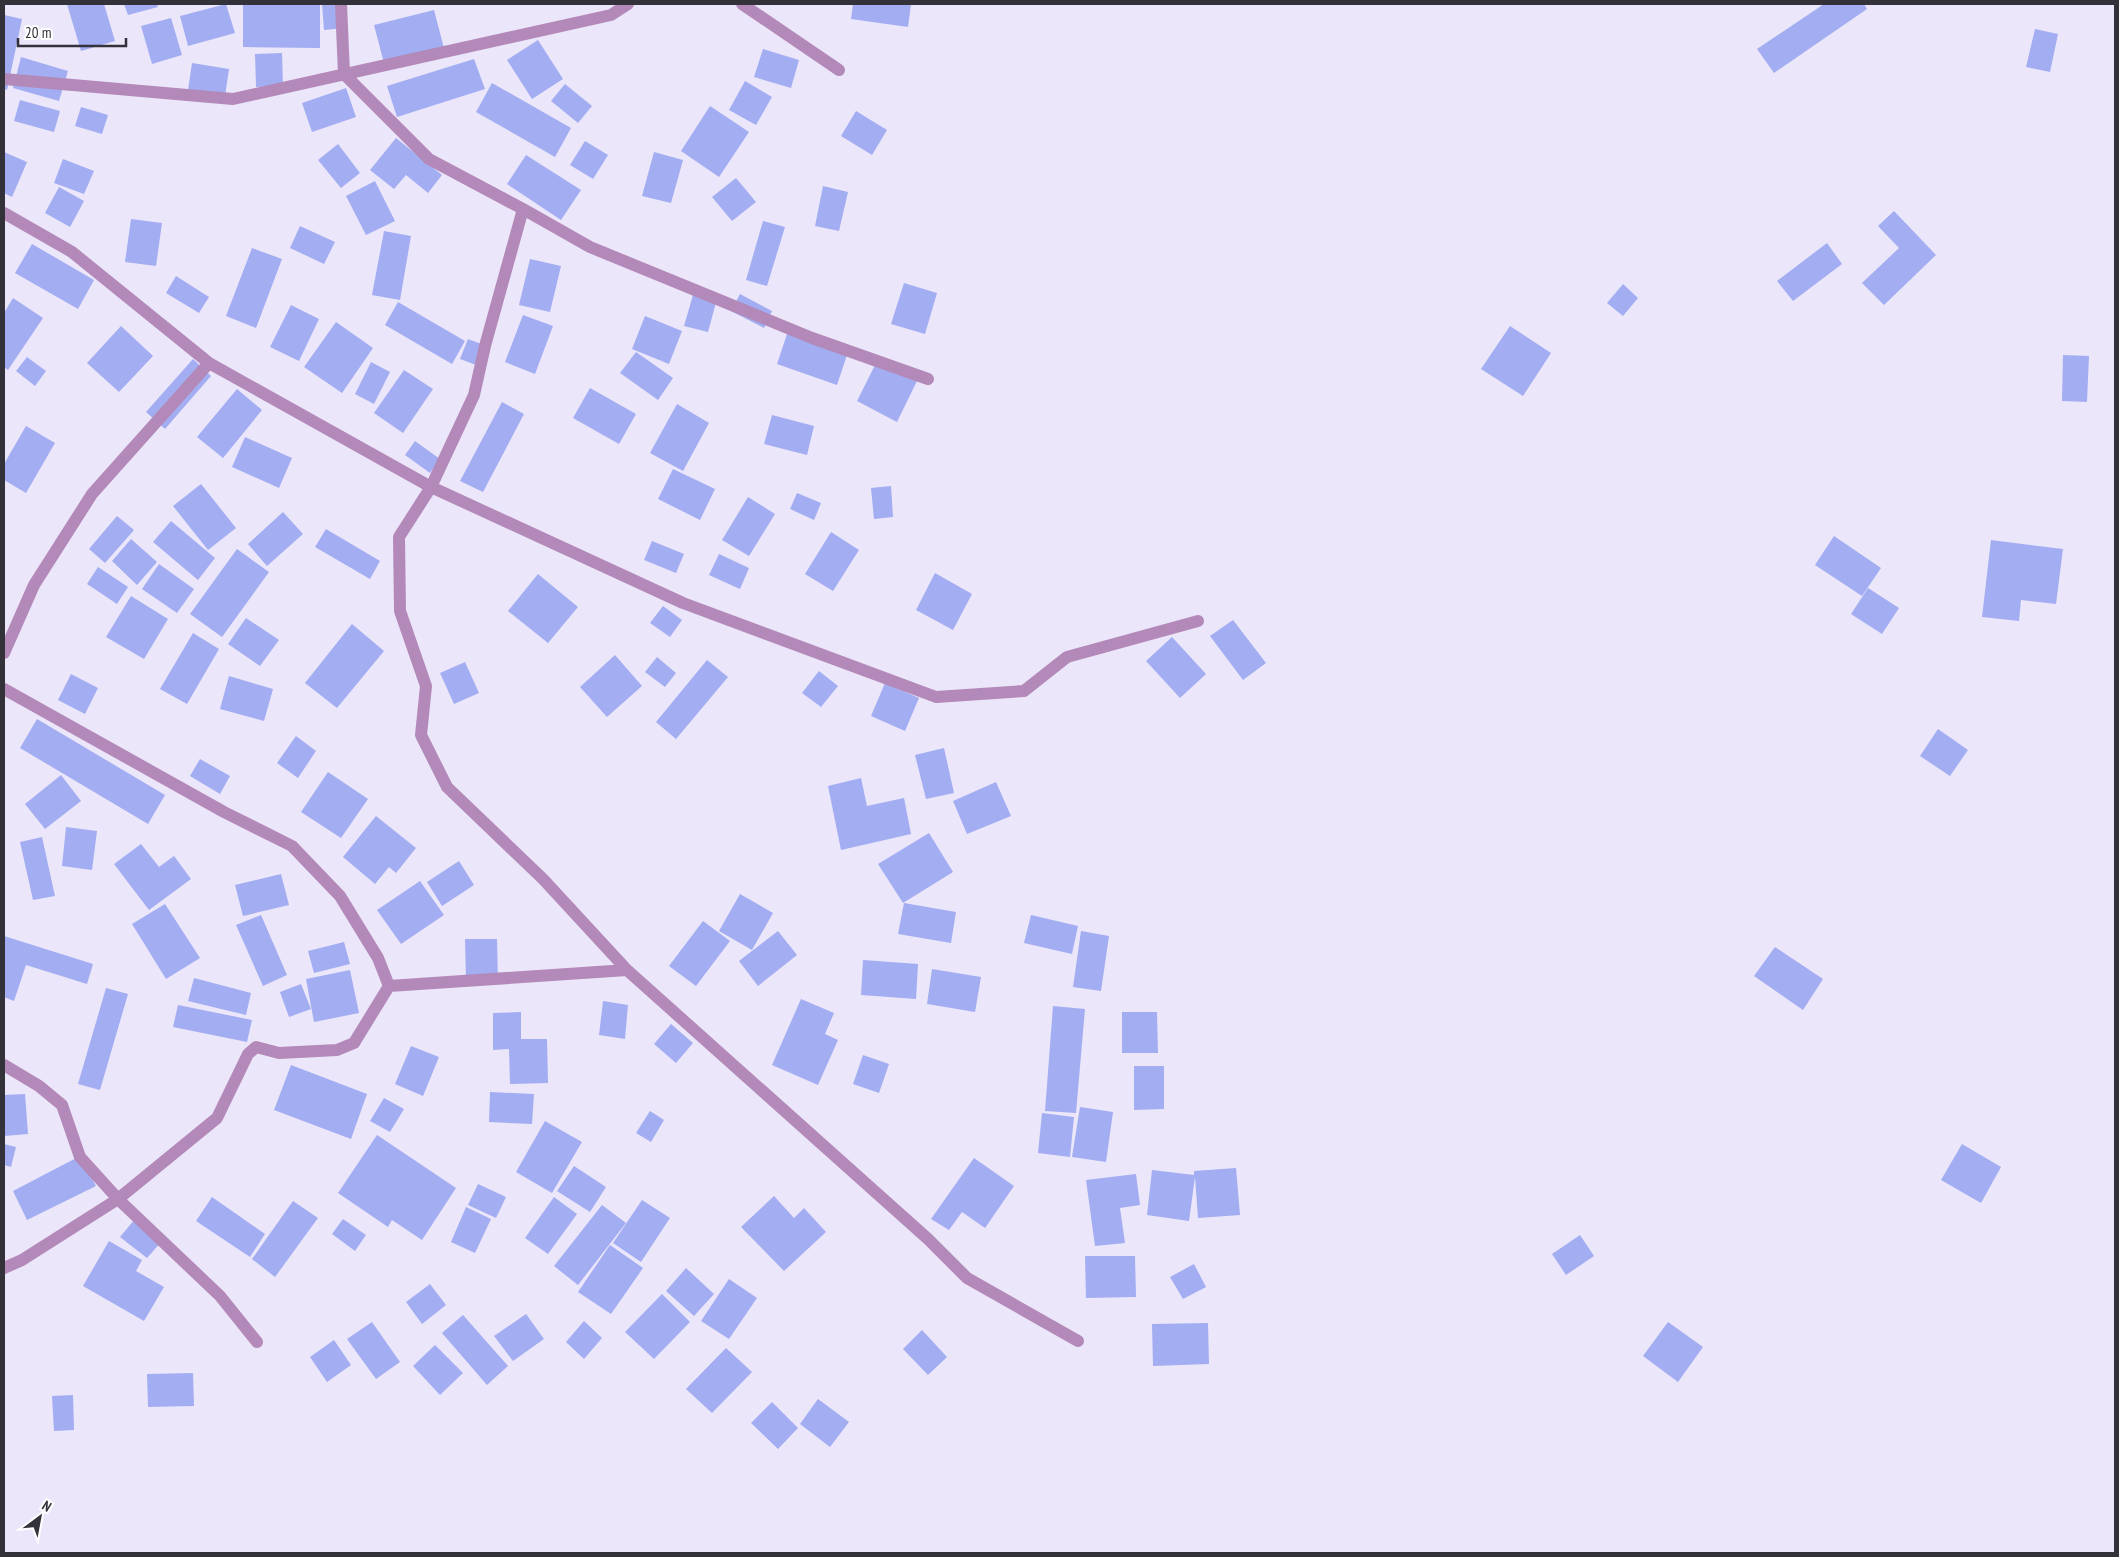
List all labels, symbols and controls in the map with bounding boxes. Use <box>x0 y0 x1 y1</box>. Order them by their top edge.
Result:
scale bar <box>18 15 125 47</box>
text: 20 m <box>25 23 51 42</box>
north arrow <box>15 1492 65 1542</box>
text: N <box>39 1496 55 1516</box>

